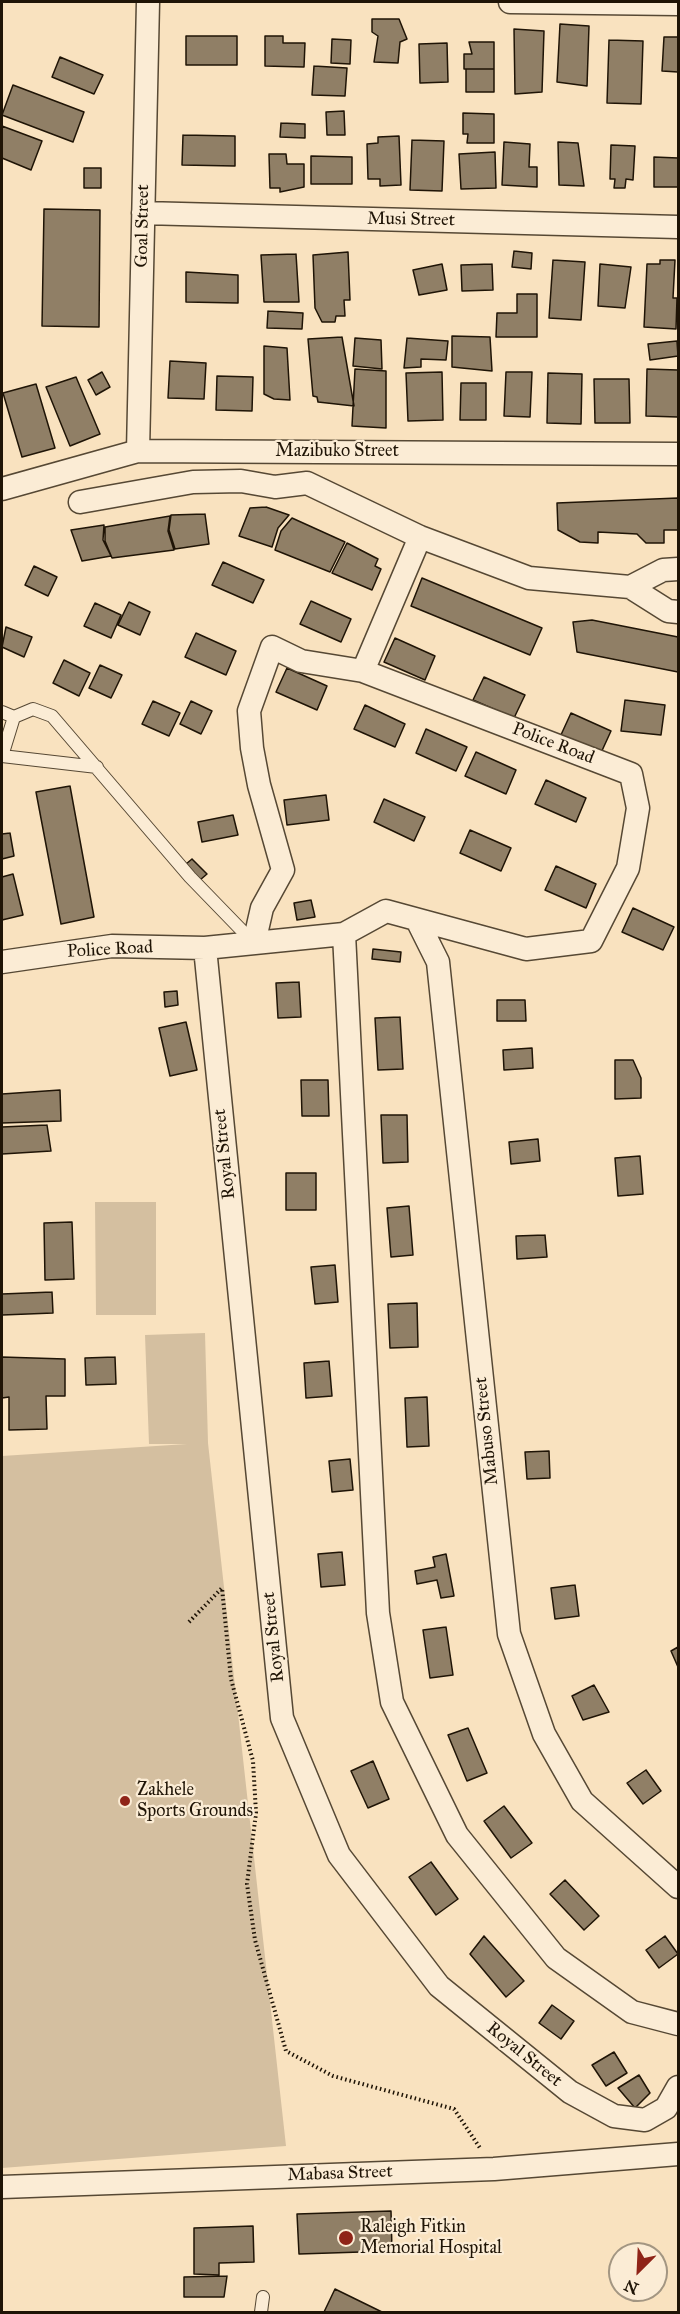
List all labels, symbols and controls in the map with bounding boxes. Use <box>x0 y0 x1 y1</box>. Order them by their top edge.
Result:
street label: Goal Street <box>131 184 155 268</box>
street label: Musi Street <box>367 208 455 232</box>
street label: Mazibuko Street <box>275 441 399 463</box>
street label: Police Road <box>509 718 597 770</box>
street label: Police Road <box>66 937 154 963</box>
street label: Royal Street <box>210 1108 240 1200</box>
street label: Mabuso Street <box>471 1376 503 1486</box>
street label: Royal Street <box>259 1591 289 1683</box>
place label: Zakhele Sports Grounds <box>137 1780 253 1822</box>
marker: Zakhele Sports Grounds <box>118 1794 132 1808</box>
street label: Royal Street <box>482 2018 566 2092</box>
street label: Mabasa Street <box>287 2161 393 2187</box>
place label: Raleigh Fitkin Memorial Hospital <box>360 2217 502 2260</box>
marker: Raleigh Fitkin Memorial Hospital <box>337 2229 355 2247</box>
north arrow <box>608 2242 668 2302</box>
text: N <box>621 2276 641 2299</box>

